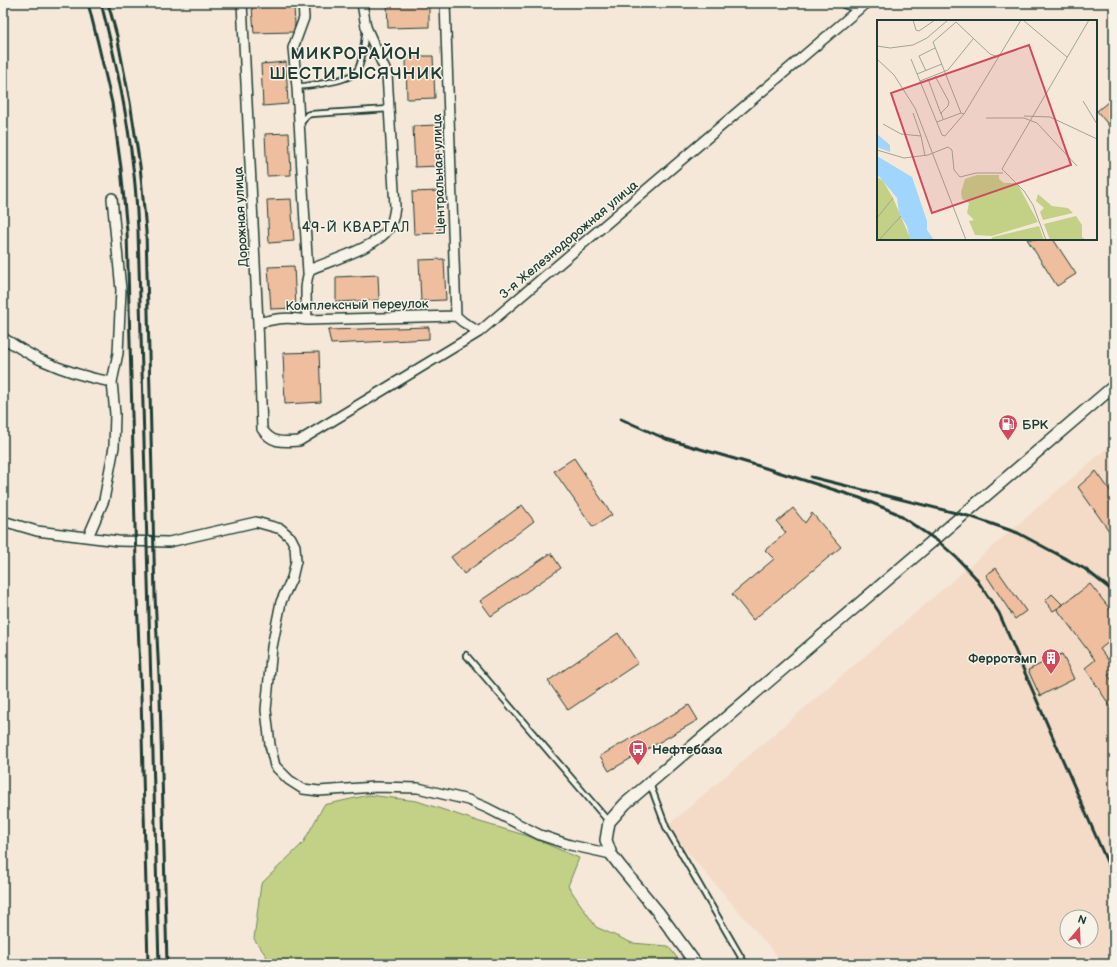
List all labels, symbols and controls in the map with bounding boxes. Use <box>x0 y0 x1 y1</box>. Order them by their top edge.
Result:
inset map <box>877 20 1097 240</box>
district label: МИКРОРАЙОН ШЕСТИТЫСЯЧНИК <box>269 42 443 84</box>
street label: Центральная улица <box>429 113 449 235</box>
street label: Дорожная улица <box>230 166 252 268</box>
street label: 3-я Железнодорожная улица <box>496 177 641 303</box>
district label: 49-Й КВАРТАЛ <box>302 219 410 236</box>
street label: Комплексный переулок <box>285 296 429 314</box>
fuel station icon: БРК <box>997 413 1019 441</box>
place label: БРК <box>1022 417 1049 433</box>
building icon: Ферротэмп <box>1040 647 1062 675</box>
place label: Ферротэмп <box>968 651 1037 667</box>
bus stop icon: Нефтебаза <box>627 738 649 766</box>
place label: Нефтебаза <box>652 742 723 758</box>
north arrow <box>1059 909 1099 949</box>
text: N <box>1076 913 1088 928</box>

